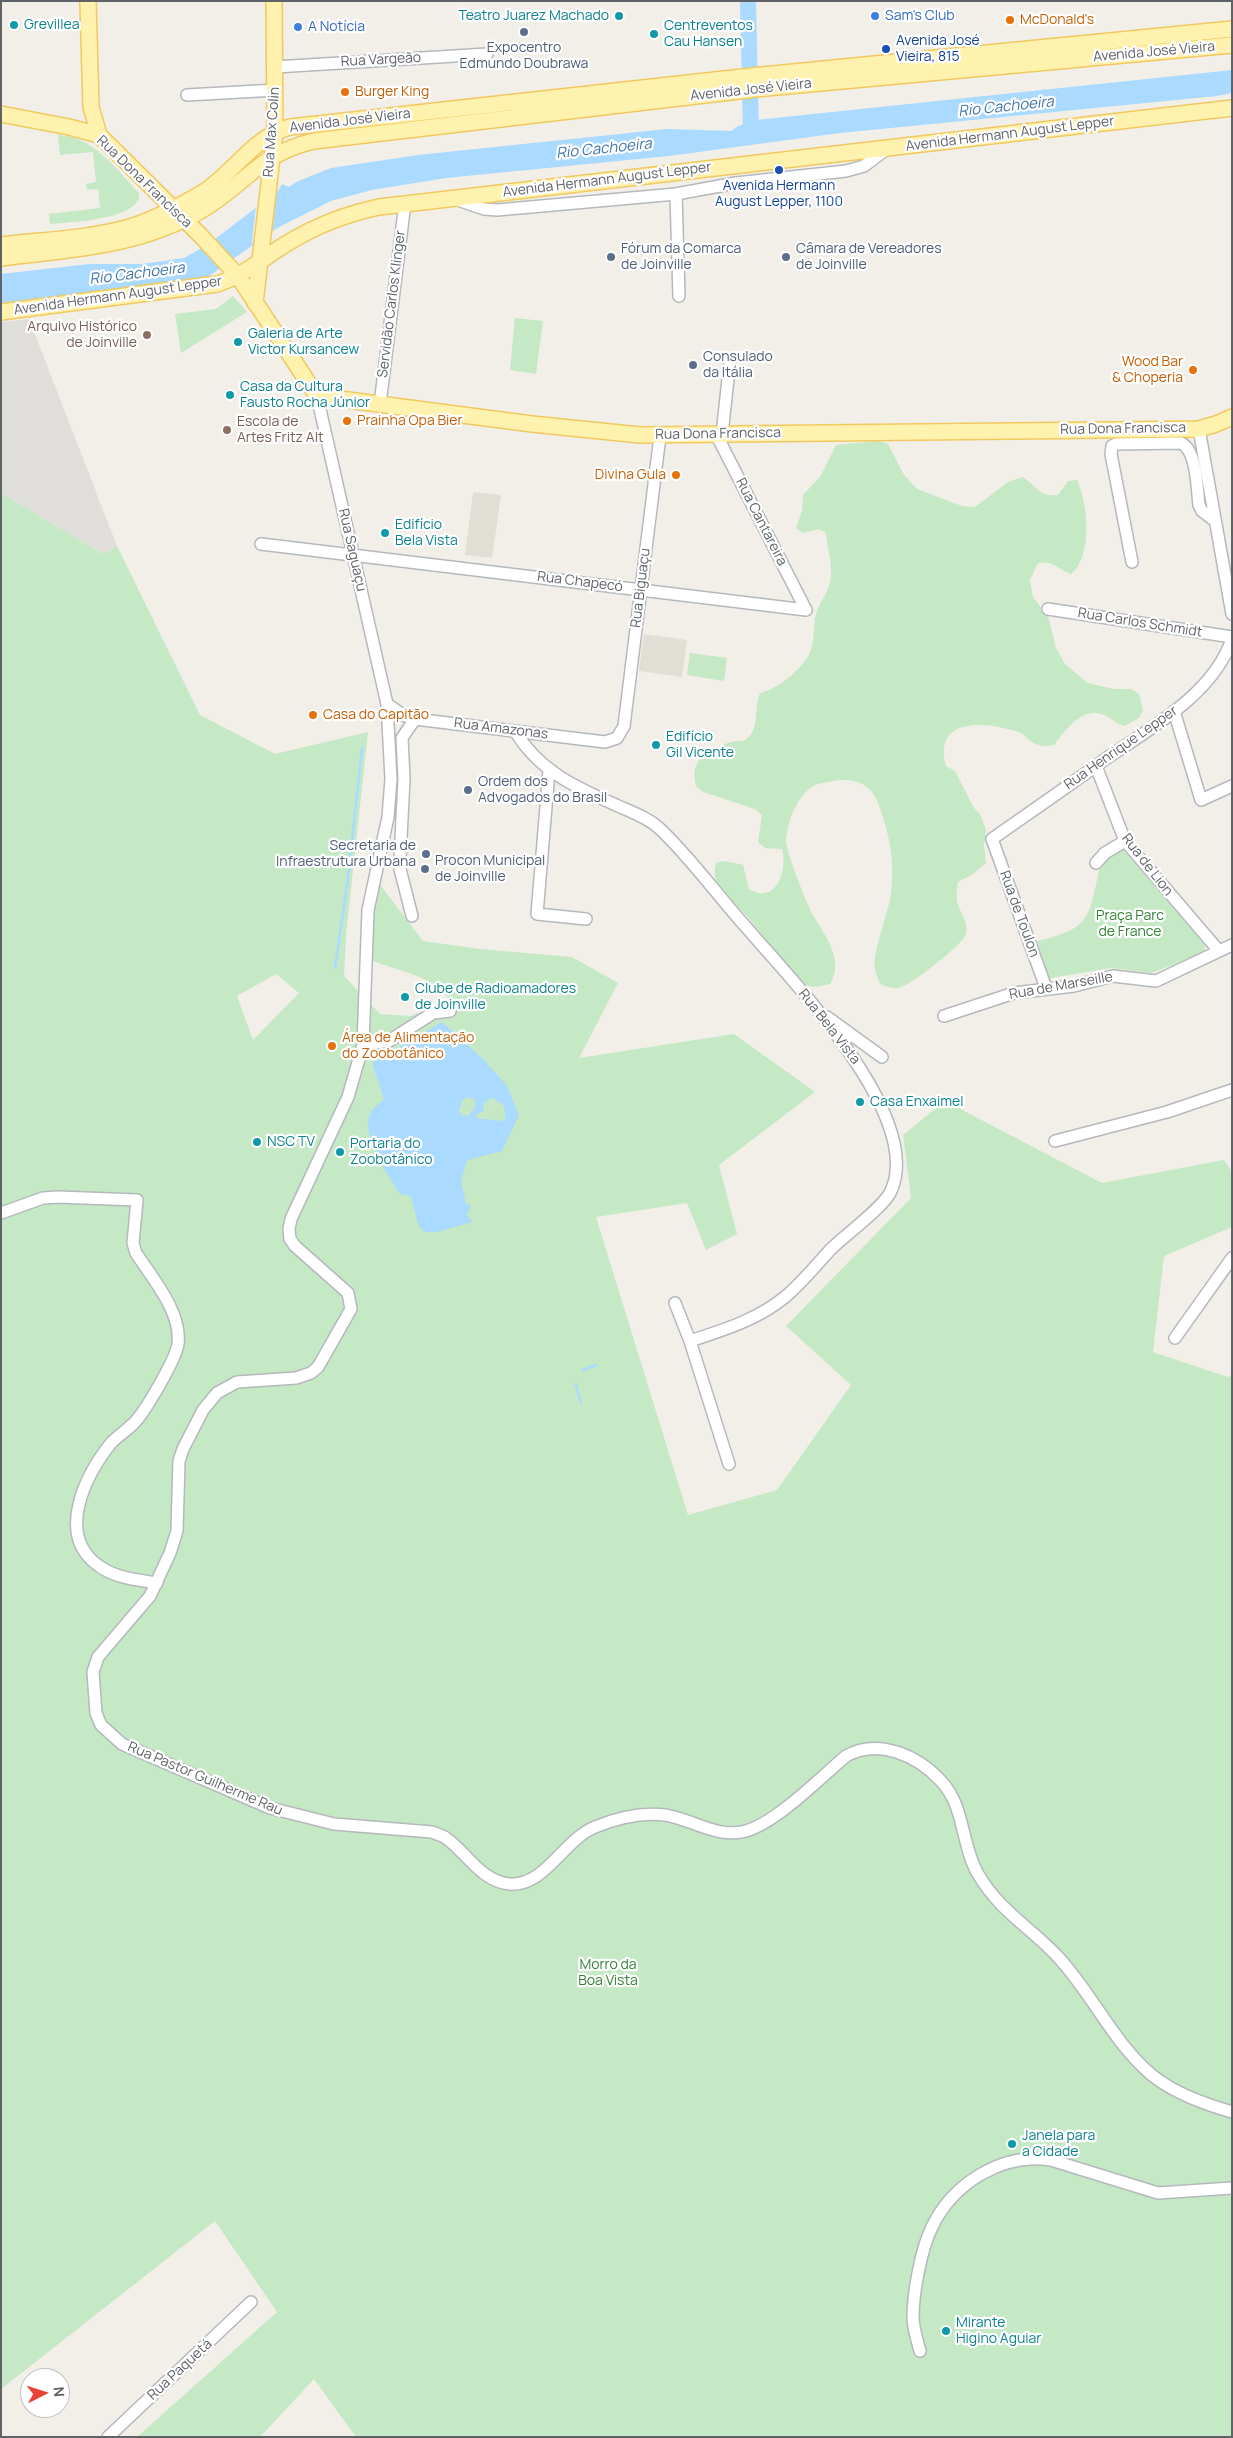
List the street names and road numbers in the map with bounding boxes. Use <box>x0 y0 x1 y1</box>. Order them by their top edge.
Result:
street label: Avenida José Vieira <box>1092 38 1216 66</box>
street label: Rua Vargeão <box>340 50 422 70</box>
street label: Avenida José Vieira <box>689 75 813 105</box>
street label: Rua Max Colin <box>260 86 284 178</box>
street label: Avenida José Vieira <box>288 105 412 137</box>
street label: Avenida Hermann August Lepper <box>905 113 1115 155</box>
street label: Rua Dona Francisca <box>93 132 195 232</box>
street label: Avenida Hermann August Lepper <box>502 159 712 201</box>
street label: Servidão Carlos Klinger <box>375 229 409 379</box>
street label: Avenida Hermann August Lepper <box>13 273 223 319</box>
street label: Rua Dona Francisca <box>1060 420 1186 438</box>
street label: Rua Dona Francisca <box>655 425 781 443</box>
street label: Rua Cantareira <box>732 475 790 569</box>
street label: Rua Saguaçu <box>334 507 370 593</box>
street label: Rua Biguaçu <box>628 547 654 629</box>
street label: Rua Chapecó <box>536 568 624 596</box>
street label: Rua Carlos Schmidt <box>1076 605 1204 641</box>
street label: Rua Henrique Lepper <box>1061 703 1181 793</box>
street label: Rua Amazonas <box>453 715 549 743</box>
street label: Rua de Lion <box>1118 831 1176 899</box>
street label: Rua de Toulon <box>996 869 1042 959</box>
street label: Rua de Marseille <box>1008 969 1114 1003</box>
street label: Rua Bela Vista <box>795 986 863 1068</box>
street label: Rua Pastor Guilherme Rau <box>125 1739 285 1819</box>
street label: Rua Paquetá <box>144 2336 216 2404</box>

